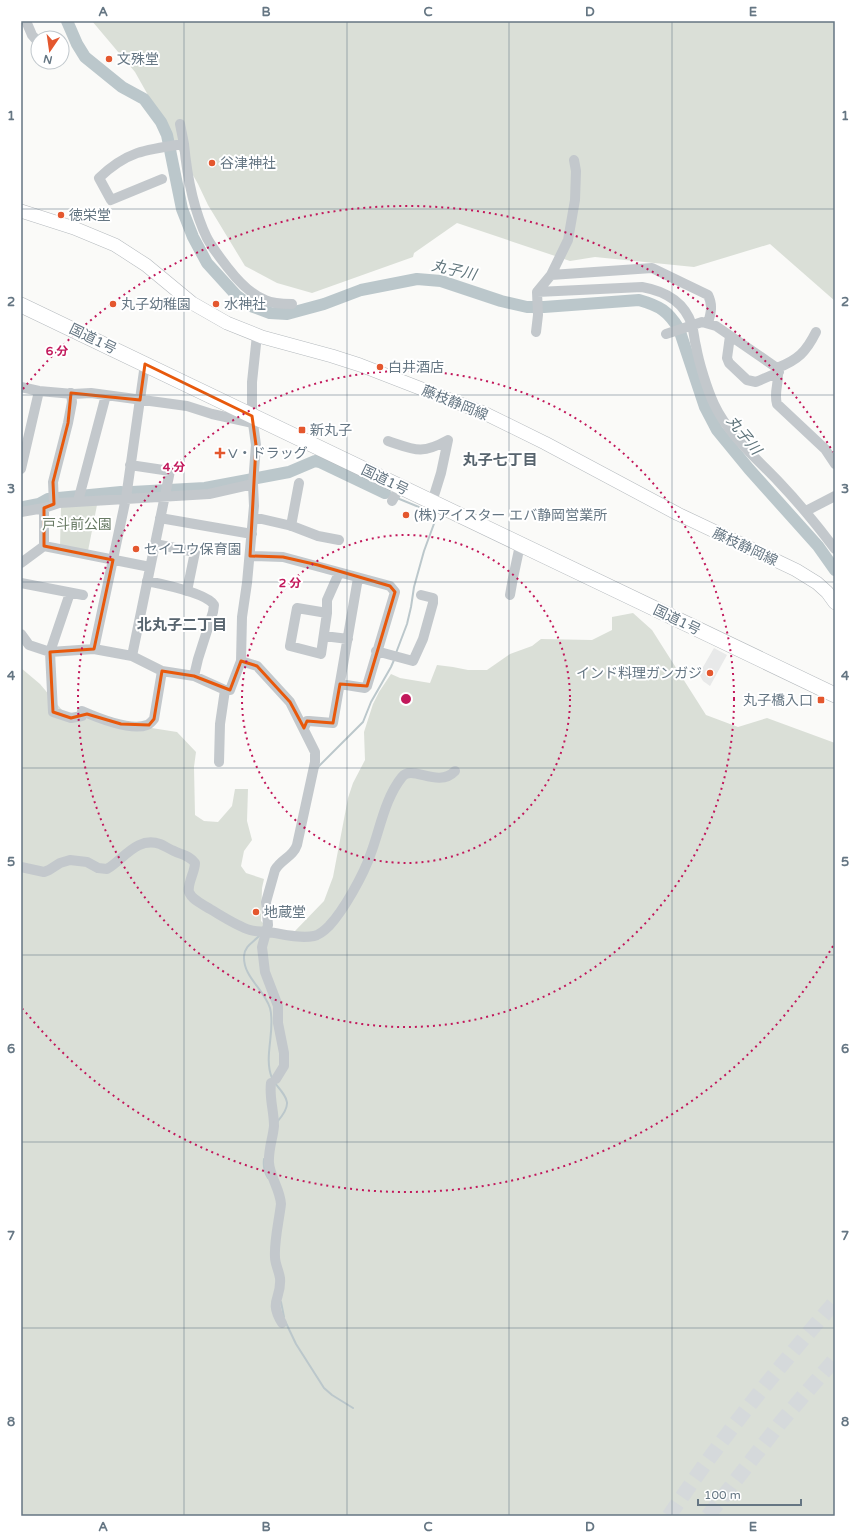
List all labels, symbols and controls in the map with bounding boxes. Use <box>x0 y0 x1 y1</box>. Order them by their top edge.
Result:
text: A <box>98 4 108 20</box>
text: B <box>261 4 271 20</box>
text: C <box>423 4 433 20</box>
text: D <box>585 4 595 20</box>
text: E <box>749 4 757 20</box>
north arrow <box>30 30 70 70</box>
place label: 文殊堂 <box>117 51 159 68</box>
text: N <box>42 52 54 67</box>
marker: 文殊堂 <box>104 54 114 64</box>
text: 1 <box>7 108 15 124</box>
text: 1 <box>841 108 849 124</box>
place label: 谷津神社 <box>220 155 276 172</box>
marker: 谷津神社 <box>207 158 217 168</box>
place label: 徳栄堂 <box>69 207 111 224</box>
marker: 徳栄堂 <box>56 210 66 220</box>
water label: 丸子川 <box>430 256 480 284</box>
text: 2 <box>7 294 15 310</box>
text: 2 <box>841 294 849 310</box>
place label: 丸子幼稚園 <box>121 296 191 313</box>
place label: 水神社 <box>224 296 266 313</box>
marker: 丸子幼稚園 <box>108 299 118 309</box>
marker: 水神社 <box>211 299 221 309</box>
street label: 国道1号 <box>66 320 120 358</box>
text: 6 分 <box>46 344 68 358</box>
place label: 白井酒店 <box>388 359 444 376</box>
marker: 白井酒店 <box>375 362 385 372</box>
street label: 藤枝静岡線 <box>419 382 491 424</box>
water label: 丸子川 <box>723 412 766 460</box>
place label: 新丸子 <box>310 422 352 439</box>
marker: 新丸子 <box>297 425 307 435</box>
place label: V・ドラッグ <box>228 445 308 462</box>
marker: V・ドラッグ <box>215 448 225 458</box>
district label: 丸子七丁目 <box>462 451 538 469</box>
text: 4 分 <box>163 460 185 474</box>
street label: 国道1号 <box>358 461 412 499</box>
text: 3 <box>7 481 15 497</box>
text: 3 <box>841 481 849 497</box>
place label: (株)アイスター エバ静岡営業所 <box>414 507 607 524</box>
marker: (株)アイスター エバ静岡営業所 <box>401 510 411 520</box>
park label: 戸斗前公園 <box>42 516 112 533</box>
street label: 藤枝静岡線 <box>710 525 780 569</box>
place label: セイユウ保育園 <box>144 541 242 558</box>
marker: セイユウ保育園 <box>131 544 141 554</box>
text: 2 分 <box>279 576 301 590</box>
street label: 国道1号 <box>650 601 704 639</box>
district label: 北丸子二丁目 <box>137 616 227 634</box>
place label: インド料理ガンガジ <box>576 665 702 682</box>
text: 4 <box>7 668 16 684</box>
marker: インド料理ガンガジ <box>705 668 715 678</box>
text: 4 <box>841 668 850 684</box>
centre of rings <box>399 692 413 706</box>
place label: 丸子橋入口 <box>743 692 813 709</box>
marker: 丸子橋入口 <box>816 695 826 705</box>
text: 5 <box>7 854 15 870</box>
text: 5 <box>841 854 849 870</box>
place label: 地蔵堂 <box>264 904 306 921</box>
marker: 地蔵堂 <box>251 907 261 917</box>
text: 6 <box>7 1041 15 1057</box>
text: 6 <box>841 1041 849 1057</box>
text: 7 <box>7 1228 15 1244</box>
text: 7 <box>841 1228 849 1244</box>
text: 8 <box>7 1414 15 1430</box>
text: 8 <box>841 1414 849 1430</box>
scale bar <box>698 1481 801 1507</box>
text: 100 m <box>704 1488 741 1502</box>
text: A <box>98 1519 108 1535</box>
text: B <box>261 1519 271 1535</box>
text: C <box>423 1519 433 1535</box>
text: D <box>585 1519 595 1535</box>
text: E <box>749 1519 757 1535</box>

